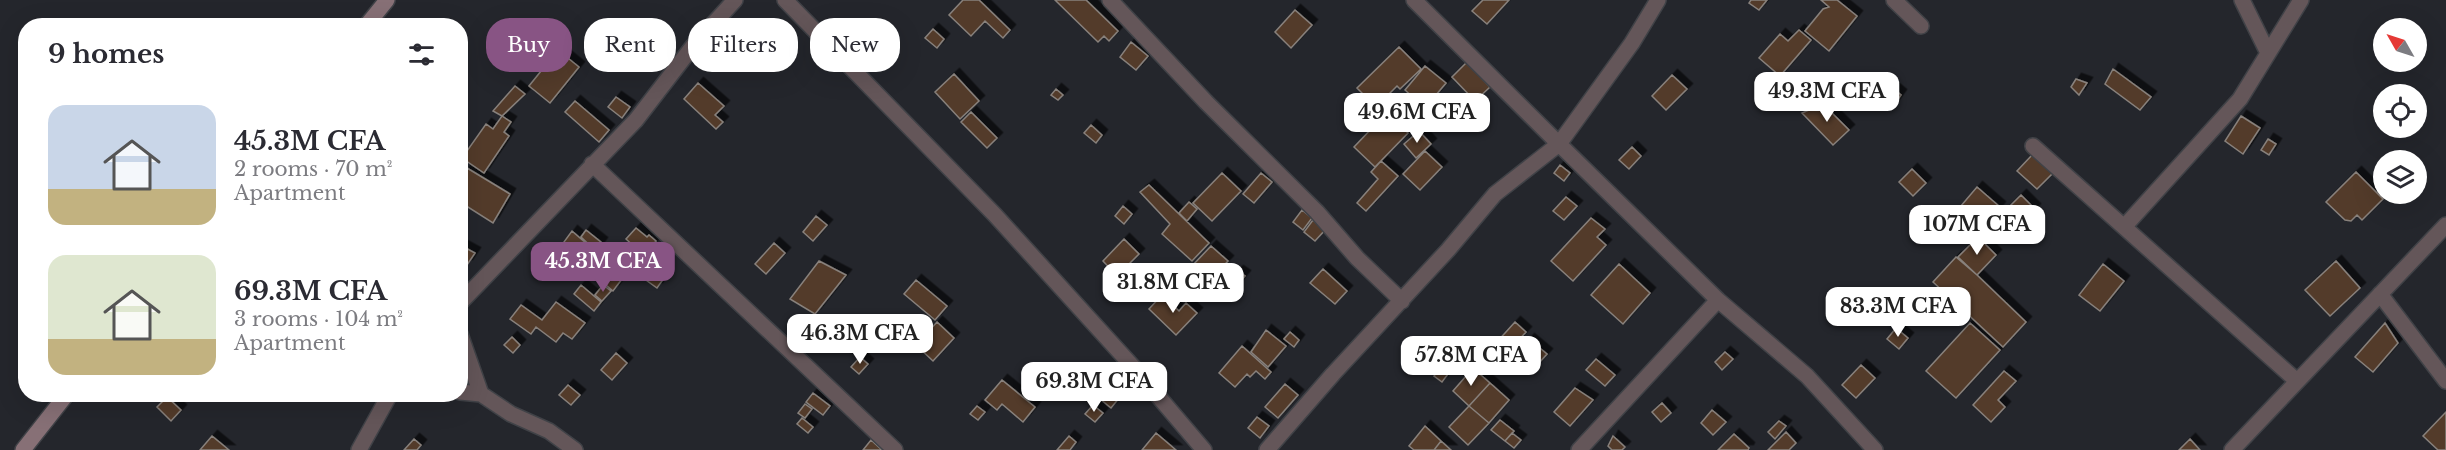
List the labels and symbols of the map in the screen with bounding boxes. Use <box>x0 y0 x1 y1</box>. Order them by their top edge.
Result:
north arrow <box>2373 18 2427 72</box>
pin: 49.3M CFA <box>1758 72 1896 123</box>
pin: 49.6M CFA <box>1348 93 1486 144</box>
pin: 107M CFA <box>1915 205 2039 256</box>
pin: 45.3M CFA <box>534 242 672 293</box>
pin: 31.8M CFA <box>1104 263 1242 314</box>
pin: 83.3M CFA <box>1829 287 1967 338</box>
pin: 46.3M CFA <box>791 314 929 365</box>
pin: 57.8M CFA <box>1402 336 1540 387</box>
pin: 69.3M CFA <box>1025 362 1163 413</box>

